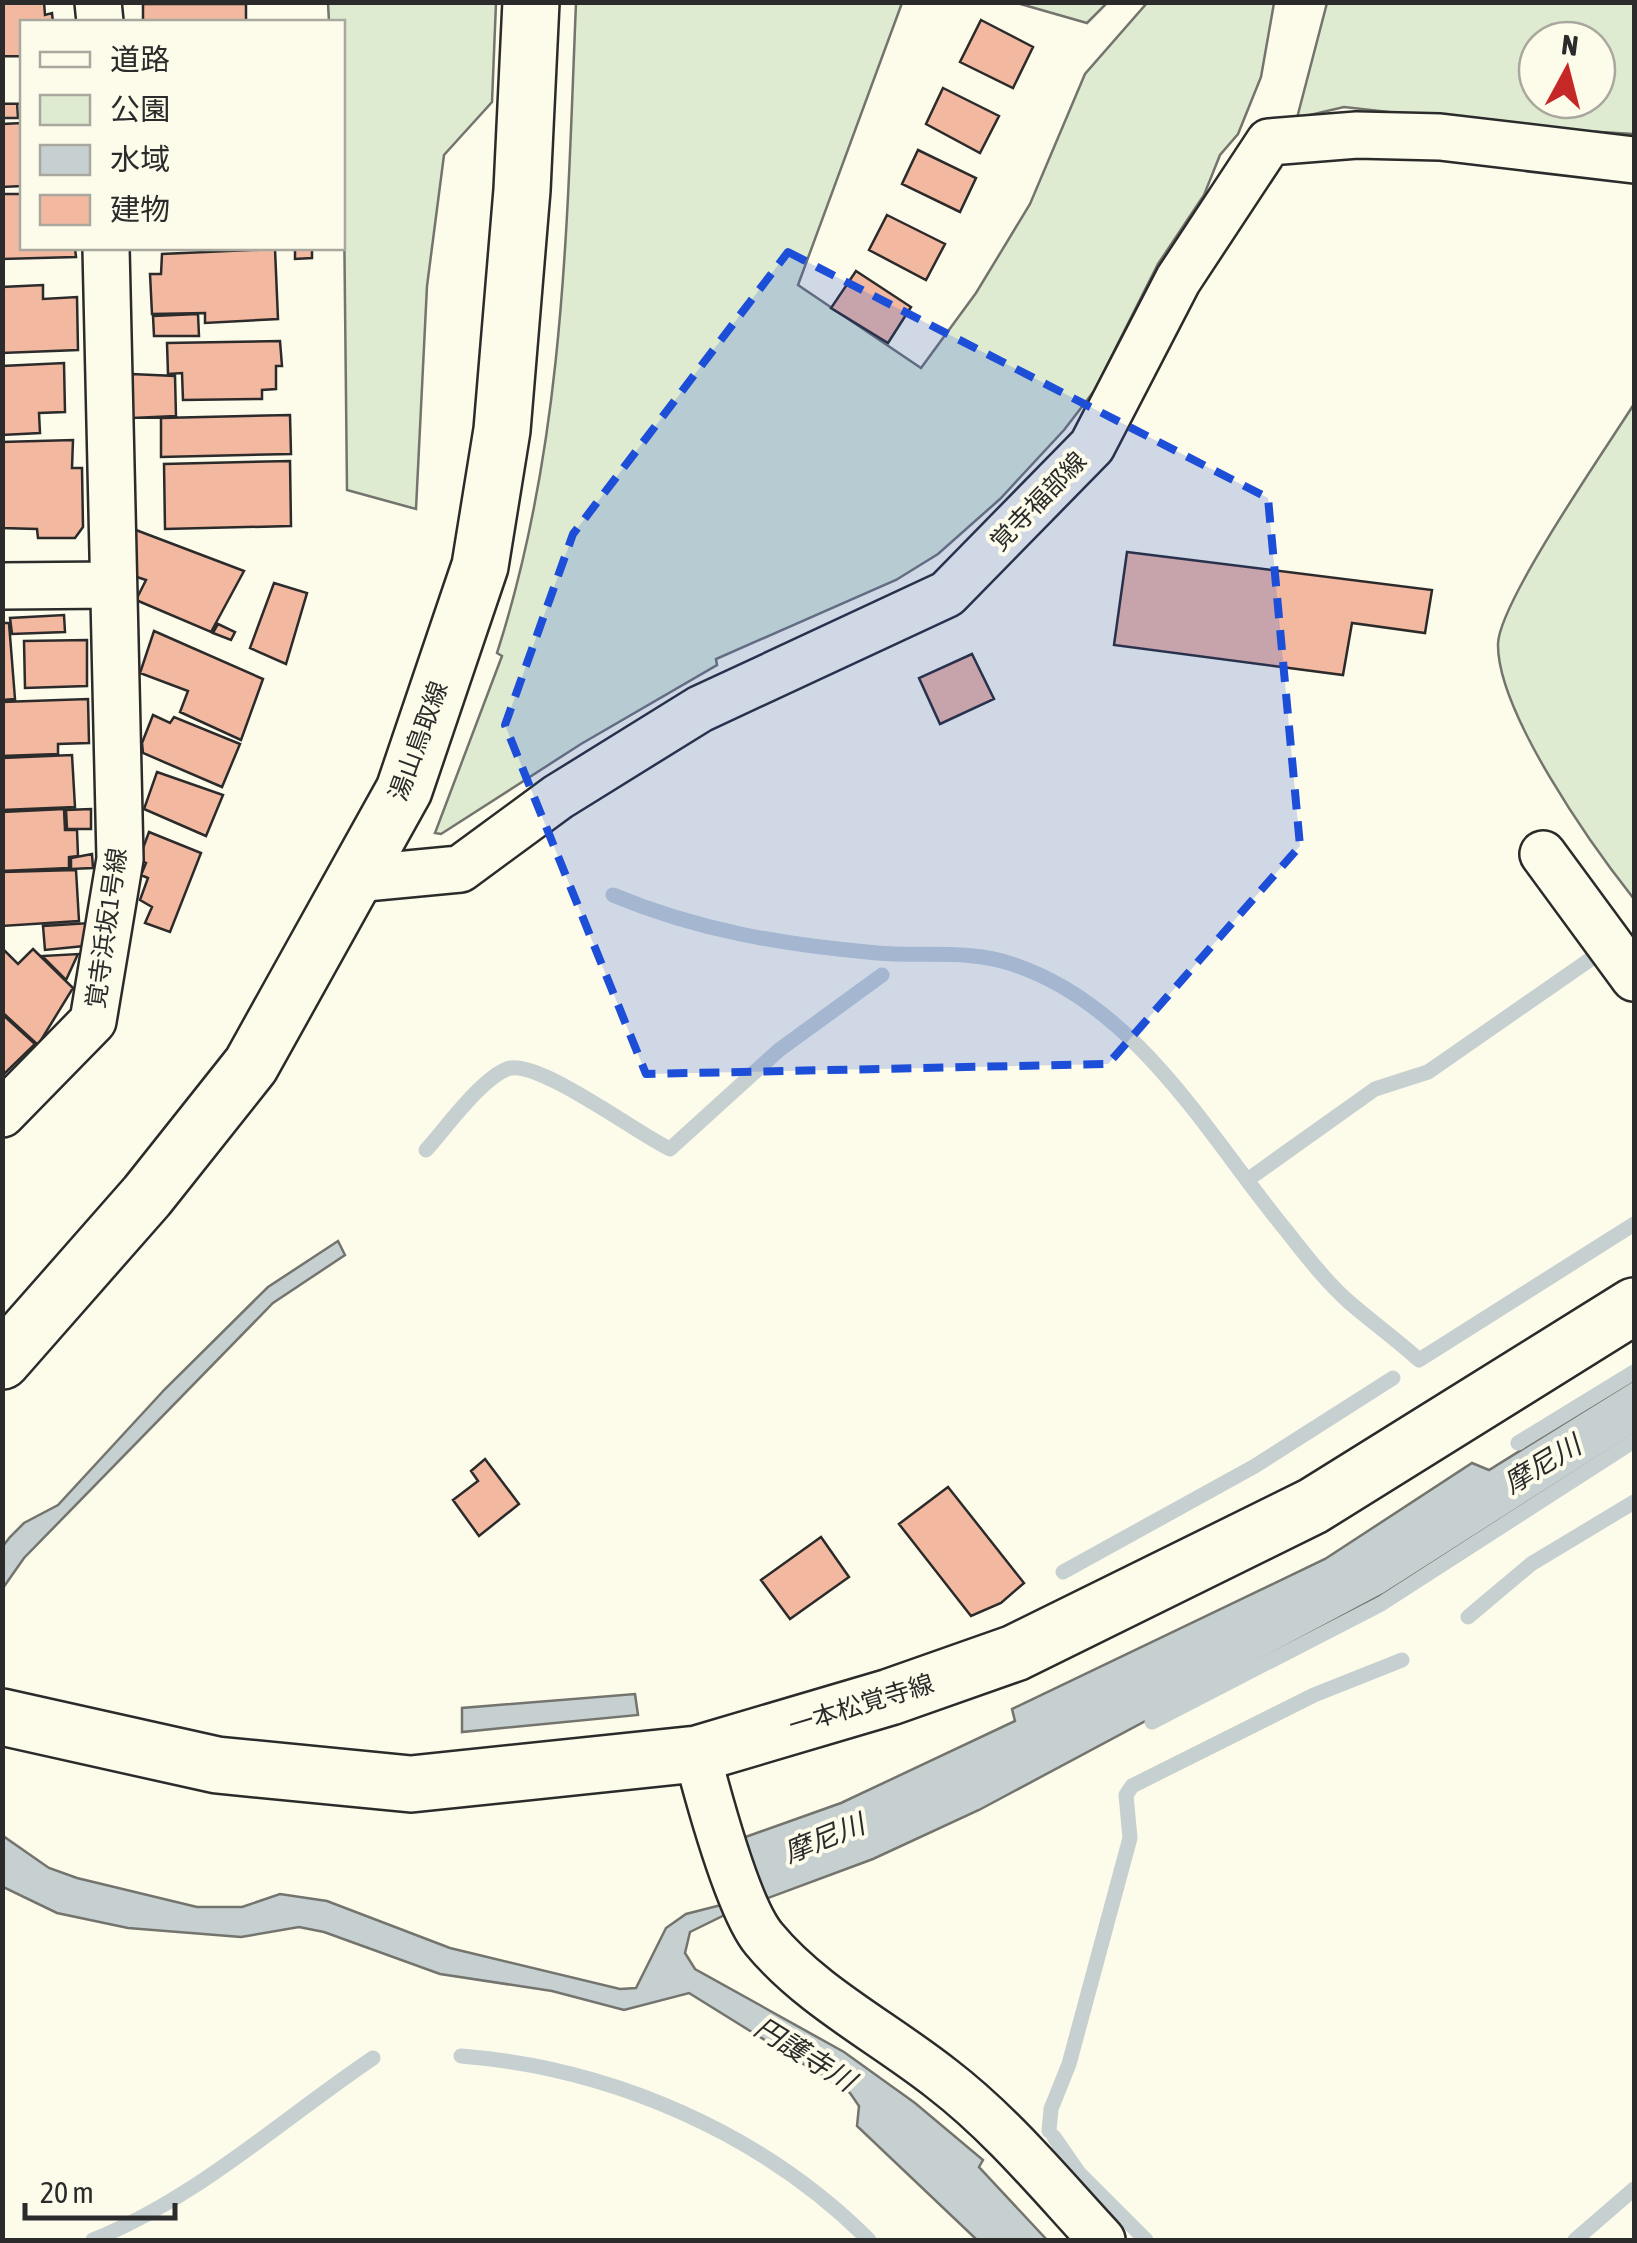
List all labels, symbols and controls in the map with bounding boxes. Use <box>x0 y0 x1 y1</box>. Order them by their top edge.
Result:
legend <box>20 20 345 250</box>
north arrow <box>1517 20 1617 120</box>
text: N <box>1560 28 1580 62</box>
text: 道路 <box>110 42 170 76</box>
text: 公園 <box>110 92 170 126</box>
text: 水域 <box>110 142 170 176</box>
text: 建物 <box>110 192 170 226</box>
street label: 覚寺福部線 <box>985 446 1091 556</box>
street label: 湯山鳥取線 <box>383 677 453 805</box>
street label: 覚寺浜坂1号線 <box>81 846 131 1010</box>
water label: 摩尼川 <box>1498 1427 1589 1499</box>
street label: 一本松覚寺線 <box>785 1669 937 1739</box>
water label: 摩尼川 <box>779 1806 872 1869</box>
water label: 円護寺川 <box>749 2011 864 2099</box>
scale bar <box>25 2158 175 2220</box>
text: 20 m <box>40 2175 94 2209</box>

